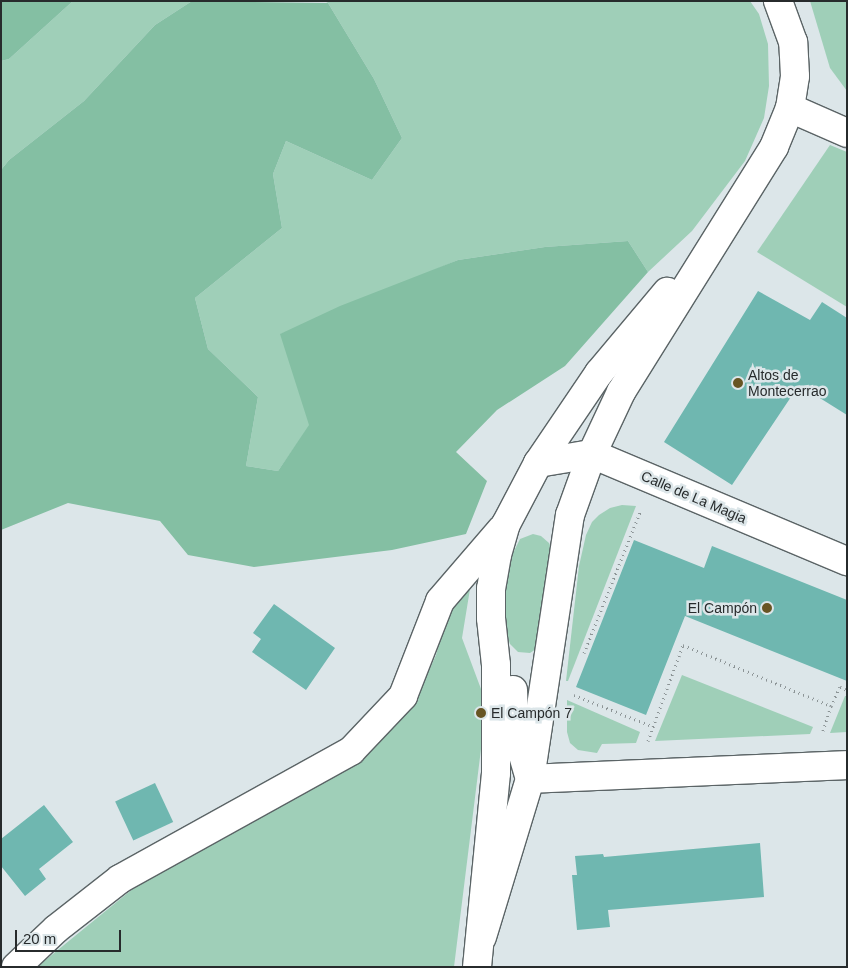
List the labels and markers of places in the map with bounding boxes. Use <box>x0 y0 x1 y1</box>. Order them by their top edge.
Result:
place label: Altos de Montecerrao <box>748 367 827 400</box>
marker: Altos de Montecerrao <box>732 377 744 389</box>
place label: El Campón <box>688 600 757 616</box>
marker: El Campón <box>761 602 773 614</box>
place label: El Campón 7 <box>491 705 572 721</box>
marker: El Campón 7 <box>475 707 487 719</box>

